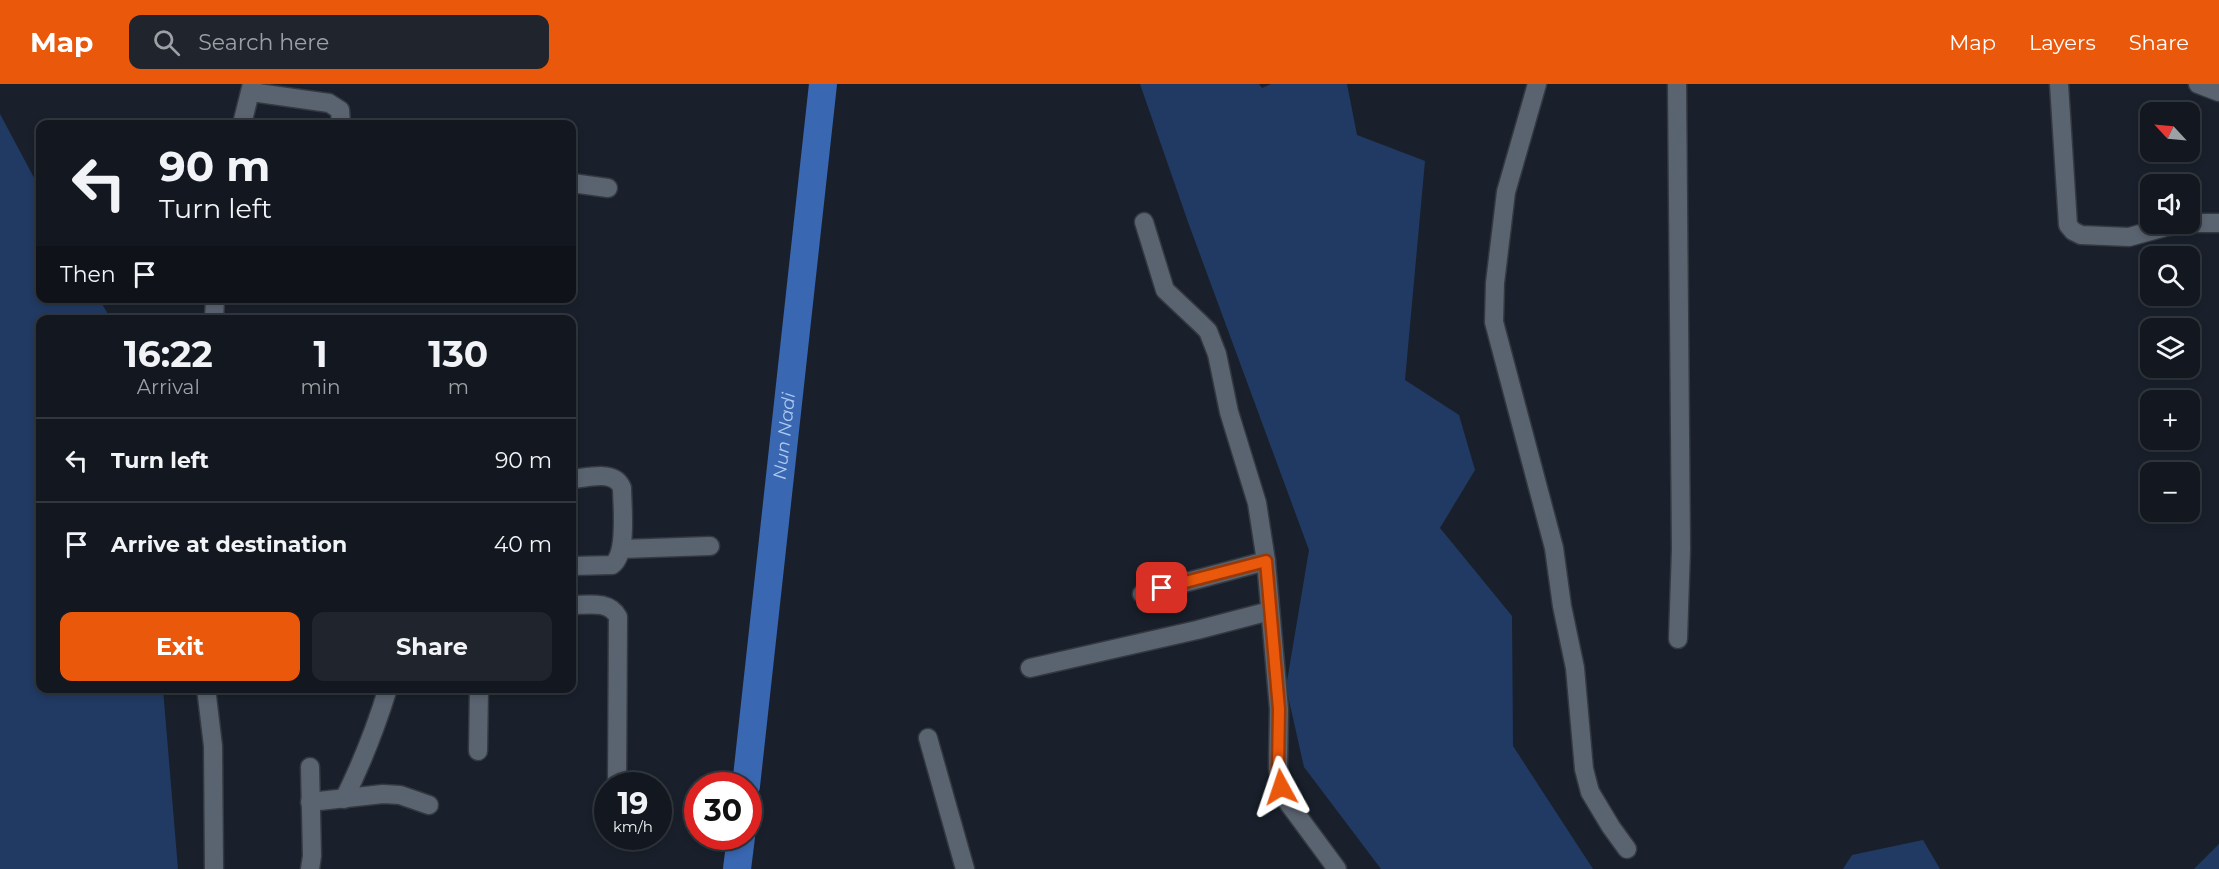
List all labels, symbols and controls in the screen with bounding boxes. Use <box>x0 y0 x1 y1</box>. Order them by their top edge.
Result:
search box <box>129 15 549 69</box>
text: Map <box>30 25 93 59</box>
icon: search <box>150 26 183 59</box>
text: Search here <box>198 29 329 56</box>
text: Map <box>1949 30 1996 55</box>
text: Layers <box>2029 30 2096 55</box>
text: Share <box>2129 30 2189 55</box>
north arrow <box>2140 102 2200 162</box>
map controls <box>2140 102 2200 522</box>
text: 90 m <box>159 140 270 192</box>
icon: left <box>60 144 138 222</box>
button: sound <box>2140 174 2200 234</box>
text: Turn left <box>159 192 272 225</box>
button: search <box>2140 246 2200 306</box>
icon: arrive <box>128 258 161 291</box>
text: Then <box>60 261 116 288</box>
button: layers <box>2140 318 2200 378</box>
text: 16:22 <box>124 332 213 376</box>
text: 1 <box>313 332 328 376</box>
text: 130 <box>428 332 488 376</box>
text: Arrival <box>137 375 200 399</box>
text: min <box>300 375 341 399</box>
text: m <box>448 375 469 399</box>
button: + <box>2140 390 2200 450</box>
water label: Nun Nadi <box>769 391 800 481</box>
icon: left <box>60 444 93 477</box>
text: Turn left <box>111 447 209 474</box>
text: 90 m <box>495 447 552 474</box>
button: − <box>2140 462 2200 522</box>
icon: arrive <box>60 528 93 561</box>
text: Arrive at destination <box>111 531 347 558</box>
text: 40 m <box>494 531 552 558</box>
pin <box>1136 562 1187 613</box>
icon: arrive <box>1145 571 1178 604</box>
button: Exit <box>60 612 300 681</box>
button: Share <box>312 612 552 681</box>
position arrow <box>1249 755 1313 819</box>
speed limit sign: 30 <box>684 772 762 850</box>
text: 19 <box>618 785 648 822</box>
text: km/h <box>613 817 653 836</box>

